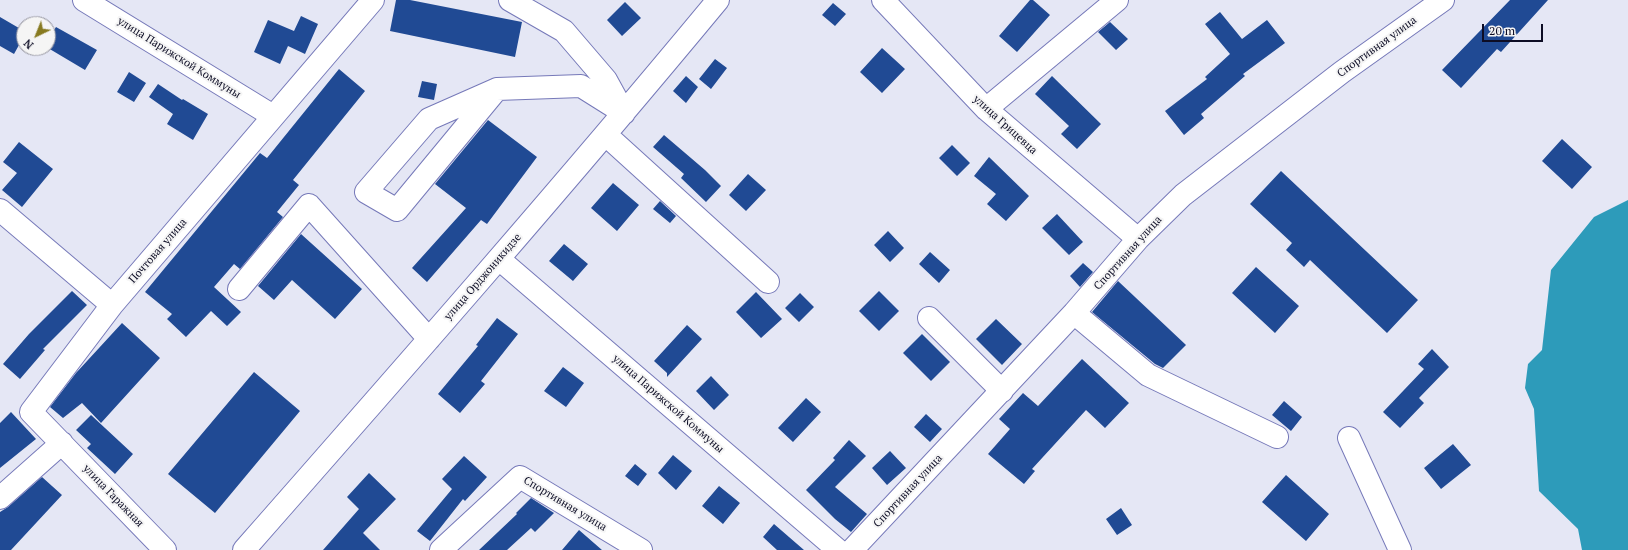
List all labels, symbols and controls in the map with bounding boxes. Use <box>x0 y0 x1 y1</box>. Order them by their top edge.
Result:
street label: улица Парижской Коммуны <box>115 14 243 102</box>
street label: Спортивная улица <box>1335 14 1419 80</box>
north arrow <box>16 16 56 56</box>
scale bar <box>1484 16 1545 42</box>
text: 20 m <box>1489 23 1515 38</box>
text: N <box>21 36 36 52</box>
street label: улица Грицевца <box>970 93 1040 157</box>
street label: Спортивная улица <box>1091 213 1165 293</box>
street label: Почтовая улица <box>126 216 190 286</box>
street label: улица Орджоникидзе <box>442 231 524 323</box>
street label: улица Парижской Коммуны <box>610 352 726 456</box>
street label: Спортивная улица <box>871 452 945 530</box>
street label: улица Гаражная <box>80 462 146 530</box>
street label: Спортивная улица <box>521 474 609 534</box>

